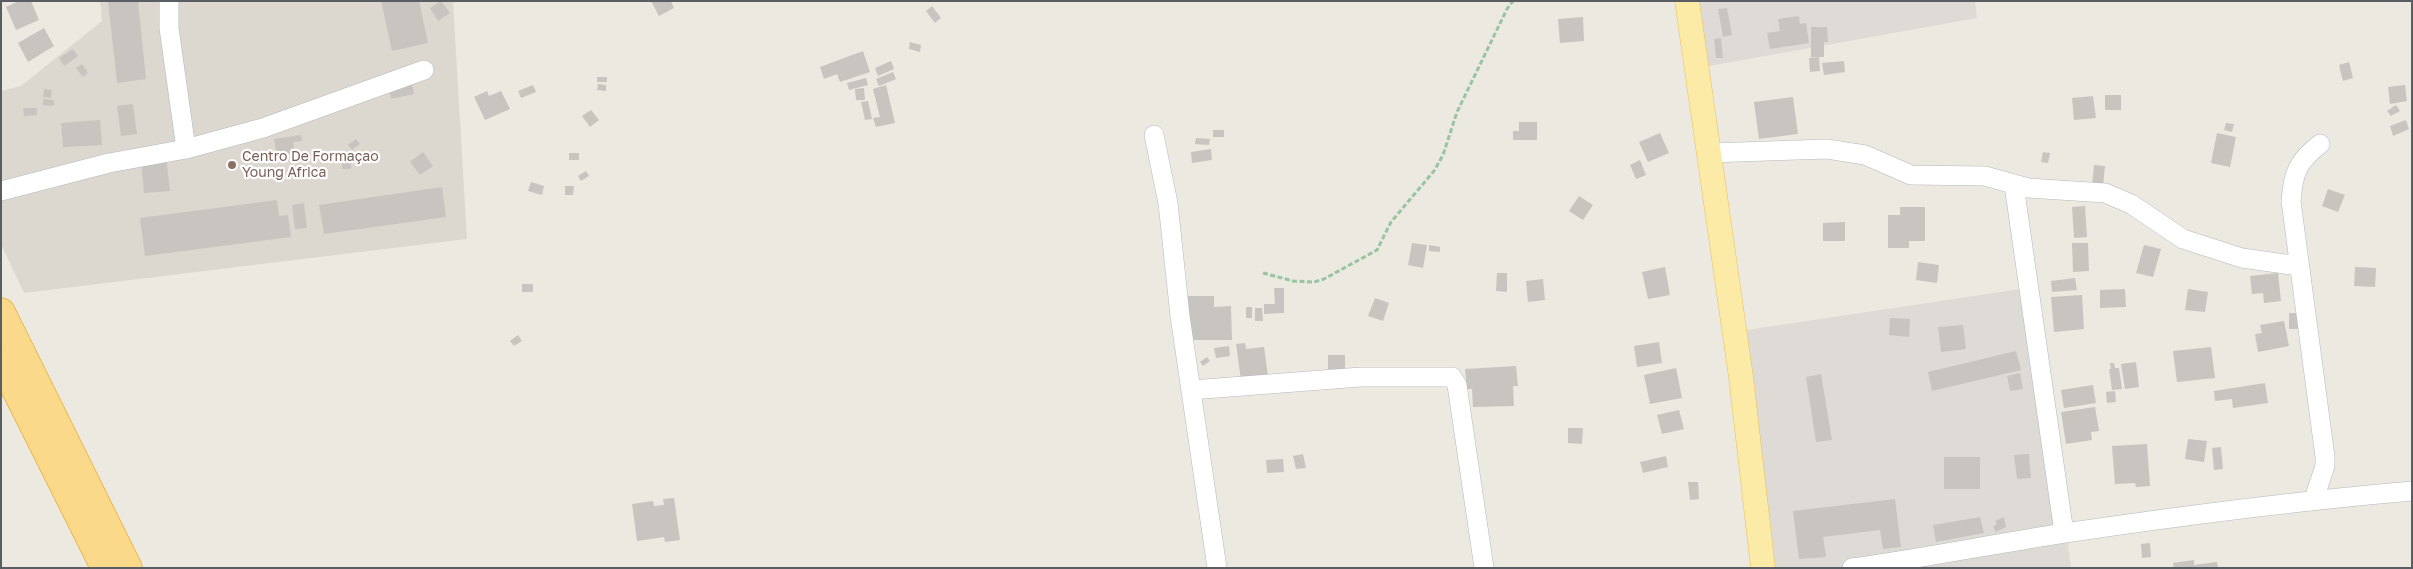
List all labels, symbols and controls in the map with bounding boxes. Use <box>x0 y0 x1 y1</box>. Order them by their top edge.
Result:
place label: Centro De Formaçao Young Africa <box>242 149 379 182</box>
marker: Centro De Formaçao Young Africa <box>226 159 238 171</box>

